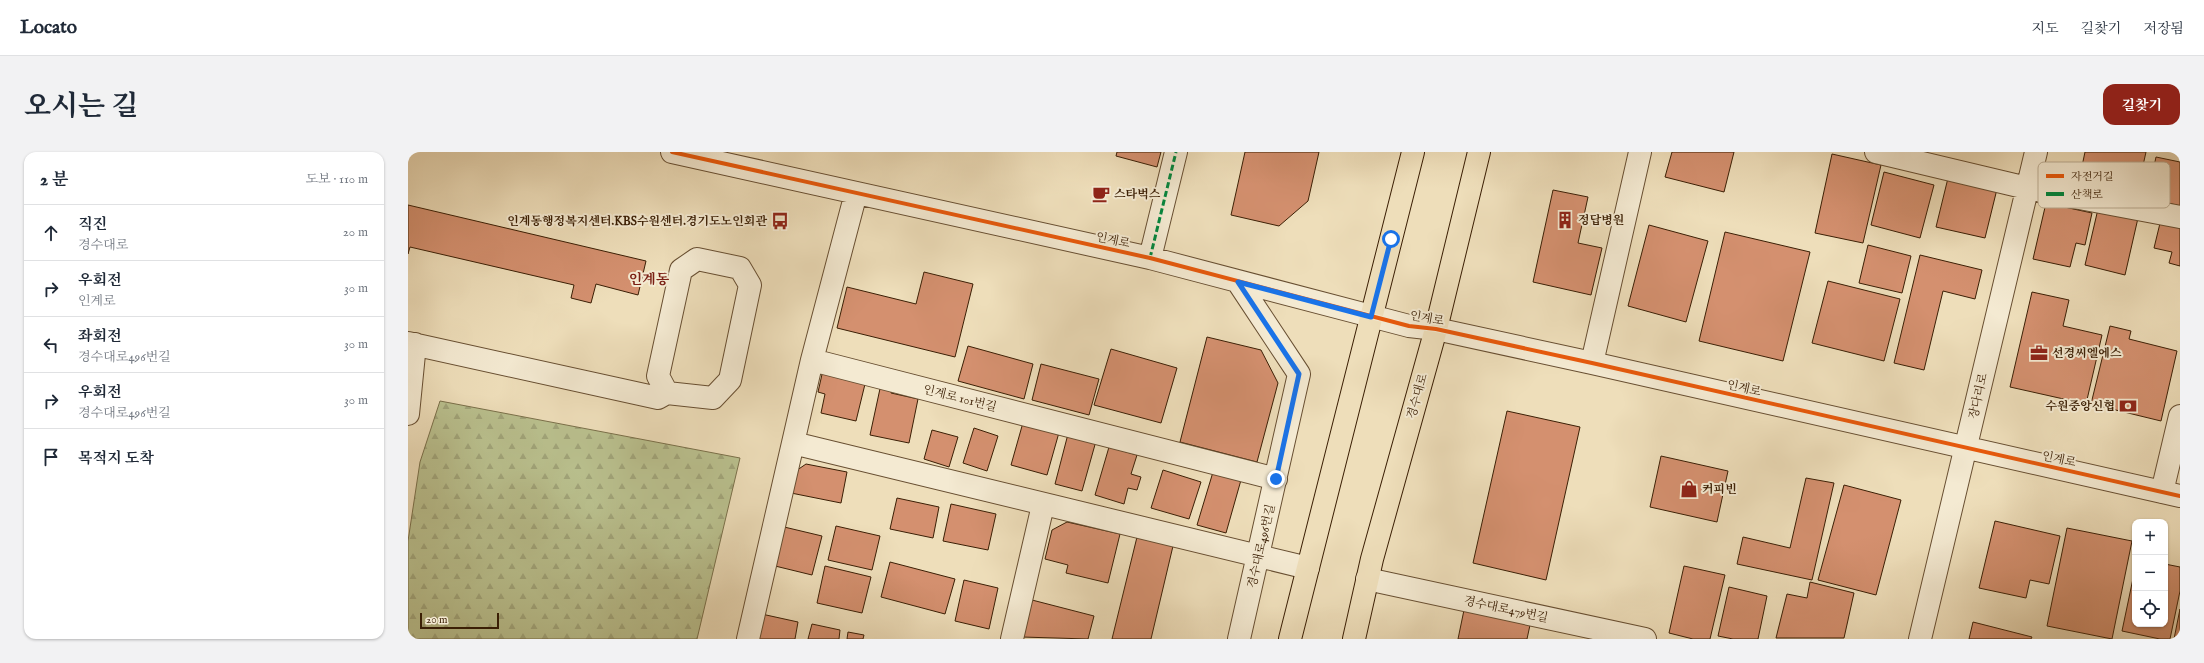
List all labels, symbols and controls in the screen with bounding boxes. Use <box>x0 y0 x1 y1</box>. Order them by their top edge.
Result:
text: Locato <box>20 16 77 40</box>
text: 지도 <box>2032 20 2059 38</box>
text: 길찾기 <box>2081 20 2121 38</box>
text: 저장됨 <box>2143 20 2184 38</box>
button: 길찾기 <box>2103 84 2180 125</box>
text: 오시는 길 <box>24 90 138 125</box>
legend <box>2038 162 2170 208</box>
text: 2 분 <box>40 170 68 191</box>
text: 자전거길 <box>2071 170 2114 184</box>
text: 도보 · 110 m <box>305 171 368 188</box>
cafe icon: 스타벅스 <box>1091 184 1111 204</box>
place label: 스타벅스 <box>1114 187 1161 202</box>
text: 산책로 <box>2071 188 2103 202</box>
building icon: 정답병원 <box>1555 210 1575 230</box>
bus stop icon: 인계동행정복지센터.KBS수원센터.경기도노인회관 <box>770 211 790 231</box>
place label: 정답병원 <box>1578 213 1624 228</box>
place label: 인계동행정복지센터.KBS수원센터.경기도노인회관 <box>507 214 767 229</box>
text: 직진 <box>78 215 107 234</box>
icon: ahead <box>40 222 62 244</box>
text: 20 m <box>343 224 368 241</box>
street label: 인계로 <box>1094 230 1132 252</box>
route start <box>1382 230 1400 248</box>
text: 경수대로 <box>78 237 128 254</box>
text: 우회전 <box>78 271 121 290</box>
district label: 인계동 <box>629 271 670 289</box>
icon: right <box>40 278 62 300</box>
text: 30 m <box>344 280 368 297</box>
text: 인계로 <box>78 293 116 310</box>
street label: 인계로 <box>1408 308 1446 329</box>
text: 좌회전 <box>78 327 121 346</box>
icon: left <box>40 334 62 356</box>
text: 30 m <box>344 336 368 353</box>
office icon: 선경씨엘에스 <box>2029 343 2049 363</box>
place label: 선경씨엘에스 <box>2052 346 2122 361</box>
text: 경수대로496번길 <box>78 349 171 366</box>
street label: 경수대로 <box>1404 371 1431 420</box>
street label: 장다리로 <box>1966 371 1991 420</box>
street label: 인계로 <box>1725 377 1763 400</box>
street label: 인계로 101번길 <box>922 382 998 415</box>
text: 우회전 <box>78 383 121 402</box>
icon: right <box>40 390 62 412</box>
text: 30 m <box>344 392 368 409</box>
bank icon: 수원중앙신협 <box>2118 396 2138 416</box>
place label: 수원중앙신협 <box>2045 399 2115 414</box>
text: 경수대로496번길 <box>78 405 171 422</box>
icon: arrive <box>40 446 62 468</box>
text: 목적지 도착 <box>78 449 154 468</box>
street label: 인계로 <box>2040 449 2078 471</box>
route end <box>1267 470 1285 488</box>
shop icon: 커피빈 <box>1679 479 1699 499</box>
place label: 커피빈 <box>1702 482 1737 497</box>
street label: 경수대로496번길 <box>1245 503 1278 590</box>
map controls <box>2132 519 2168 627</box>
button: + <box>2132 519 2168 555</box>
button: − <box>2132 555 2168 591</box>
button: locate <box>2132 591 2168 627</box>
street label: 경수대로479번길 <box>1462 593 1549 626</box>
scale bar <box>420 611 499 630</box>
text: 20 m <box>426 613 447 627</box>

